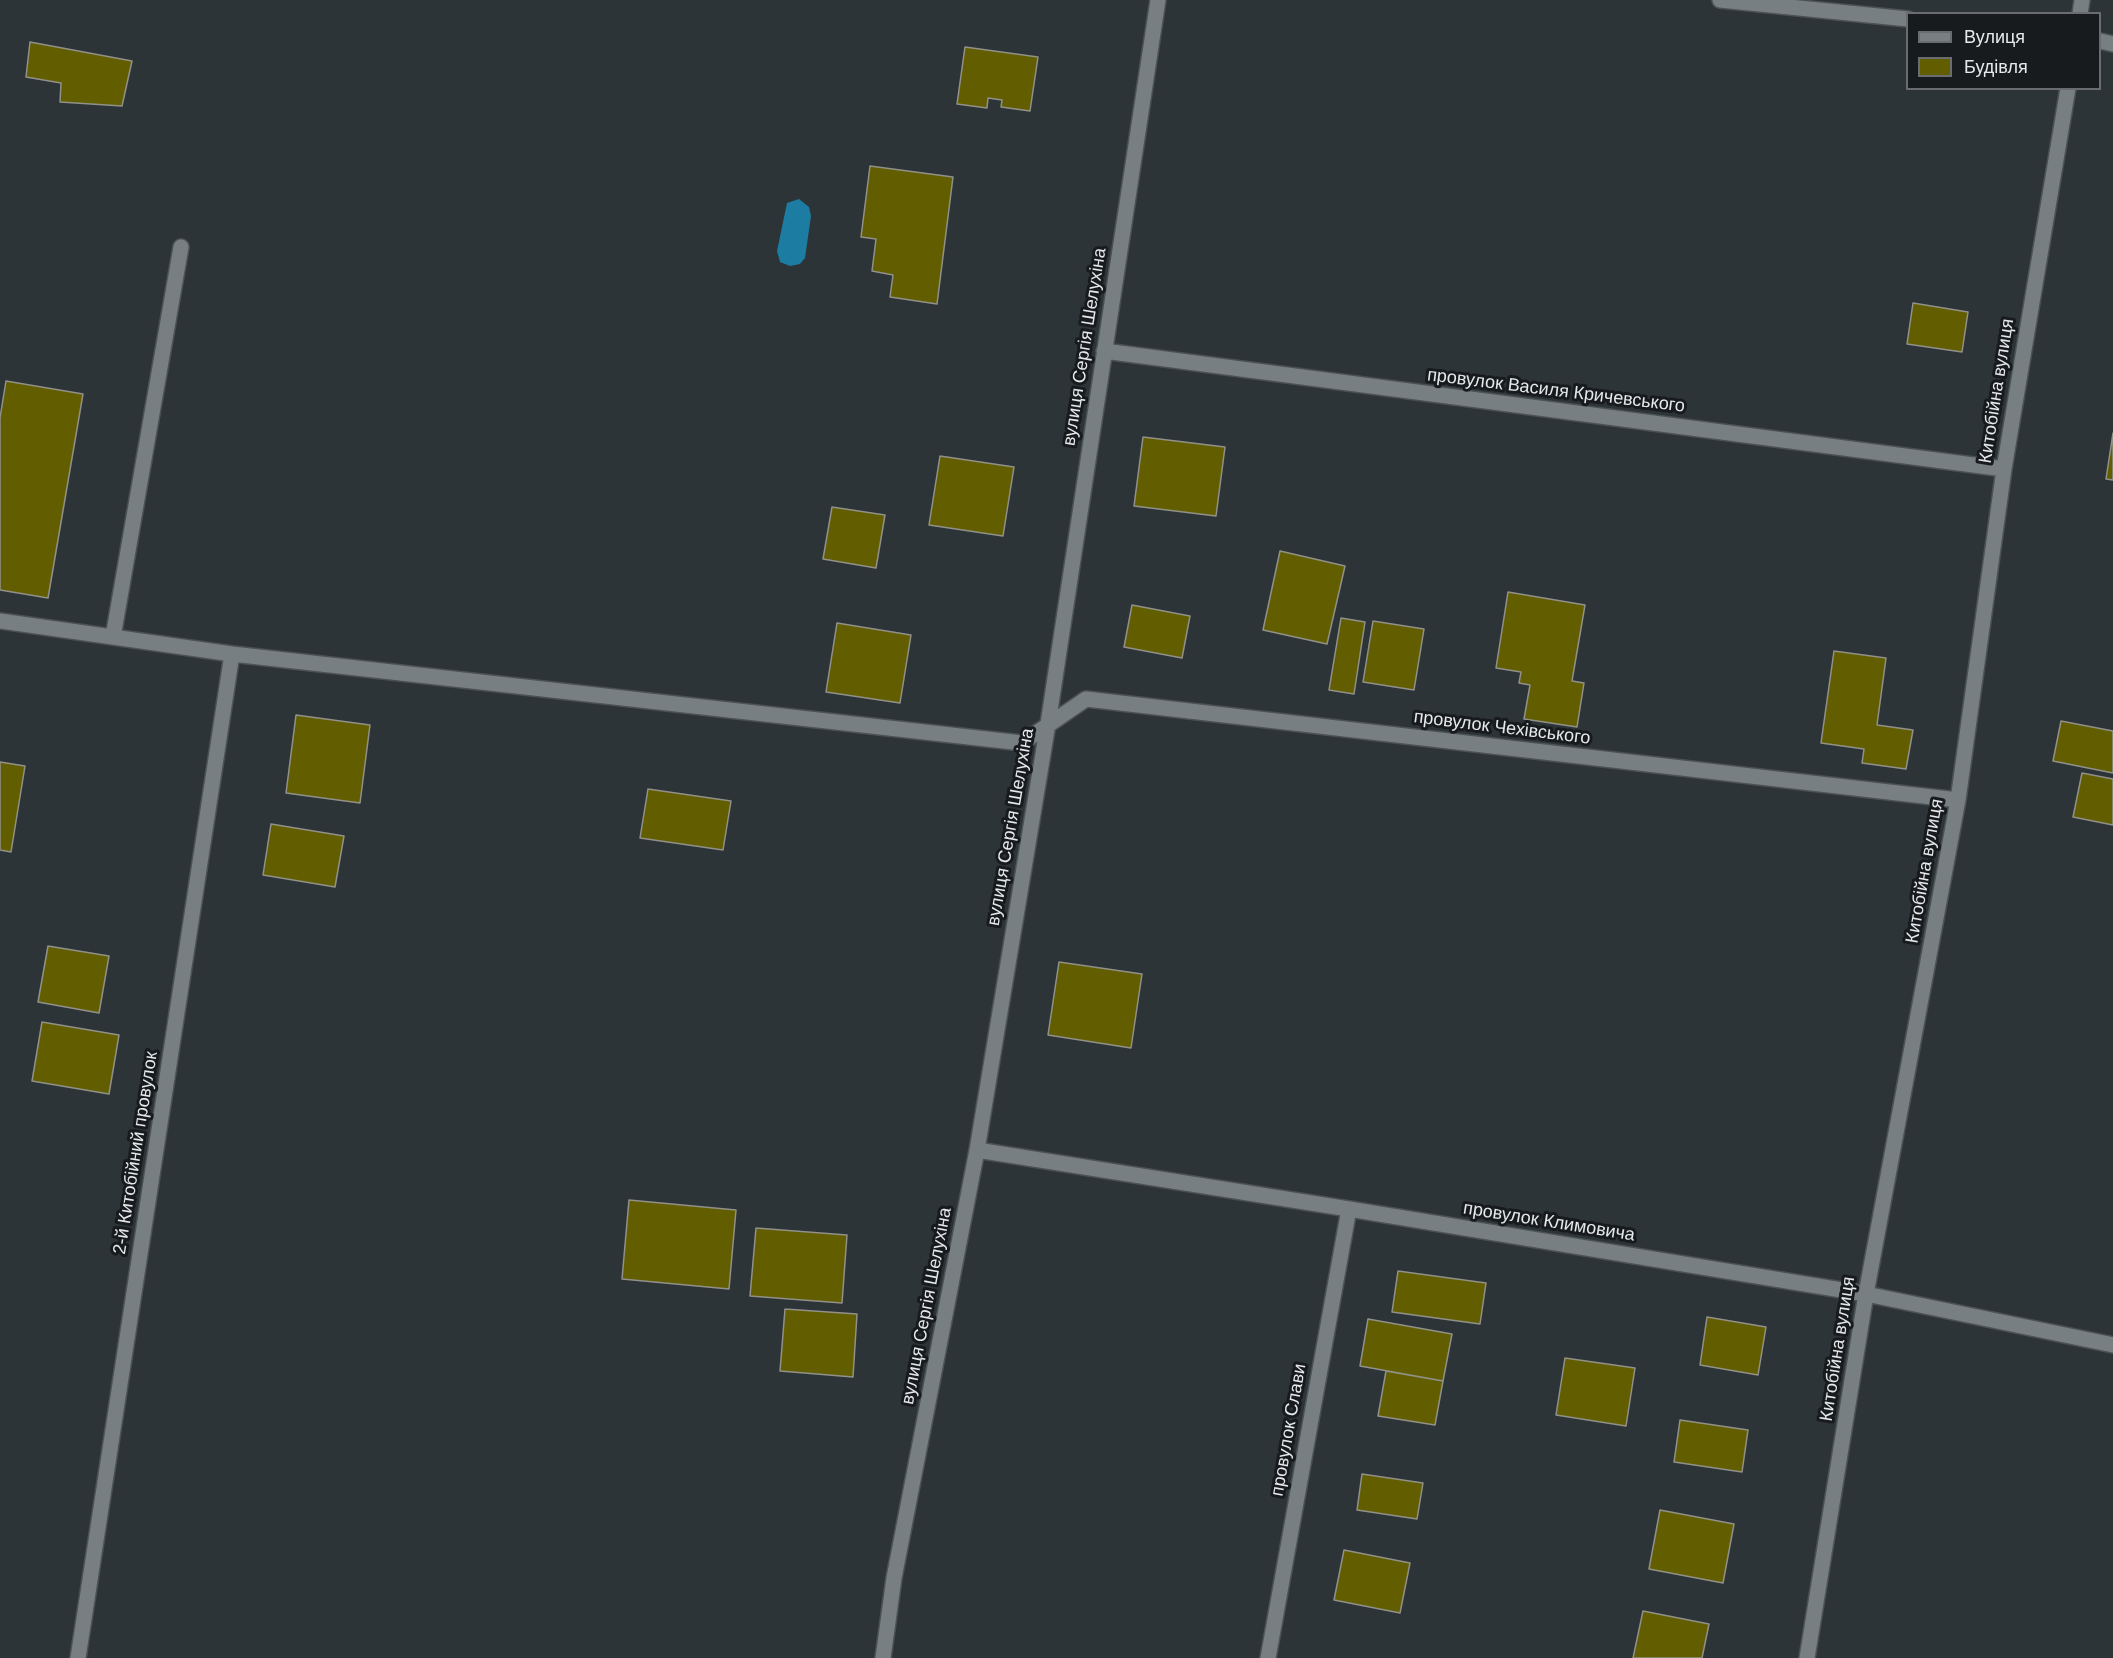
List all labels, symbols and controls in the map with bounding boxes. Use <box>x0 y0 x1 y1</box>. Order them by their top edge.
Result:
legend <box>1906 12 2101 90</box>
text: Вулиця <box>1964 27 2025 47</box>
text: Будівля <box>1964 57 2028 77</box>
street label: вулиця Сергія Шелухіна <box>1059 247 1111 447</box>
street label: Китобійна вулиця <box>1975 317 2019 465</box>
street label: провулок Василя Кричевського <box>1426 364 1686 418</box>
street label: провулок Чехівського <box>1412 706 1592 750</box>
street label: вулиця Сергія Шелухіна <box>983 727 1039 927</box>
street label: Китобійна вулиця <box>1902 797 1948 945</box>
street label: 2-й Китобійний провулок <box>109 1050 163 1256</box>
street label: провулок Климовича <box>1462 1198 1636 1246</box>
street label: вулиця Сергія Шелухіна <box>897 1206 957 1406</box>
street label: Китобійна вулиця <box>1816 1275 1860 1423</box>
street label: провулок Слави <box>1267 1362 1311 1498</box>

